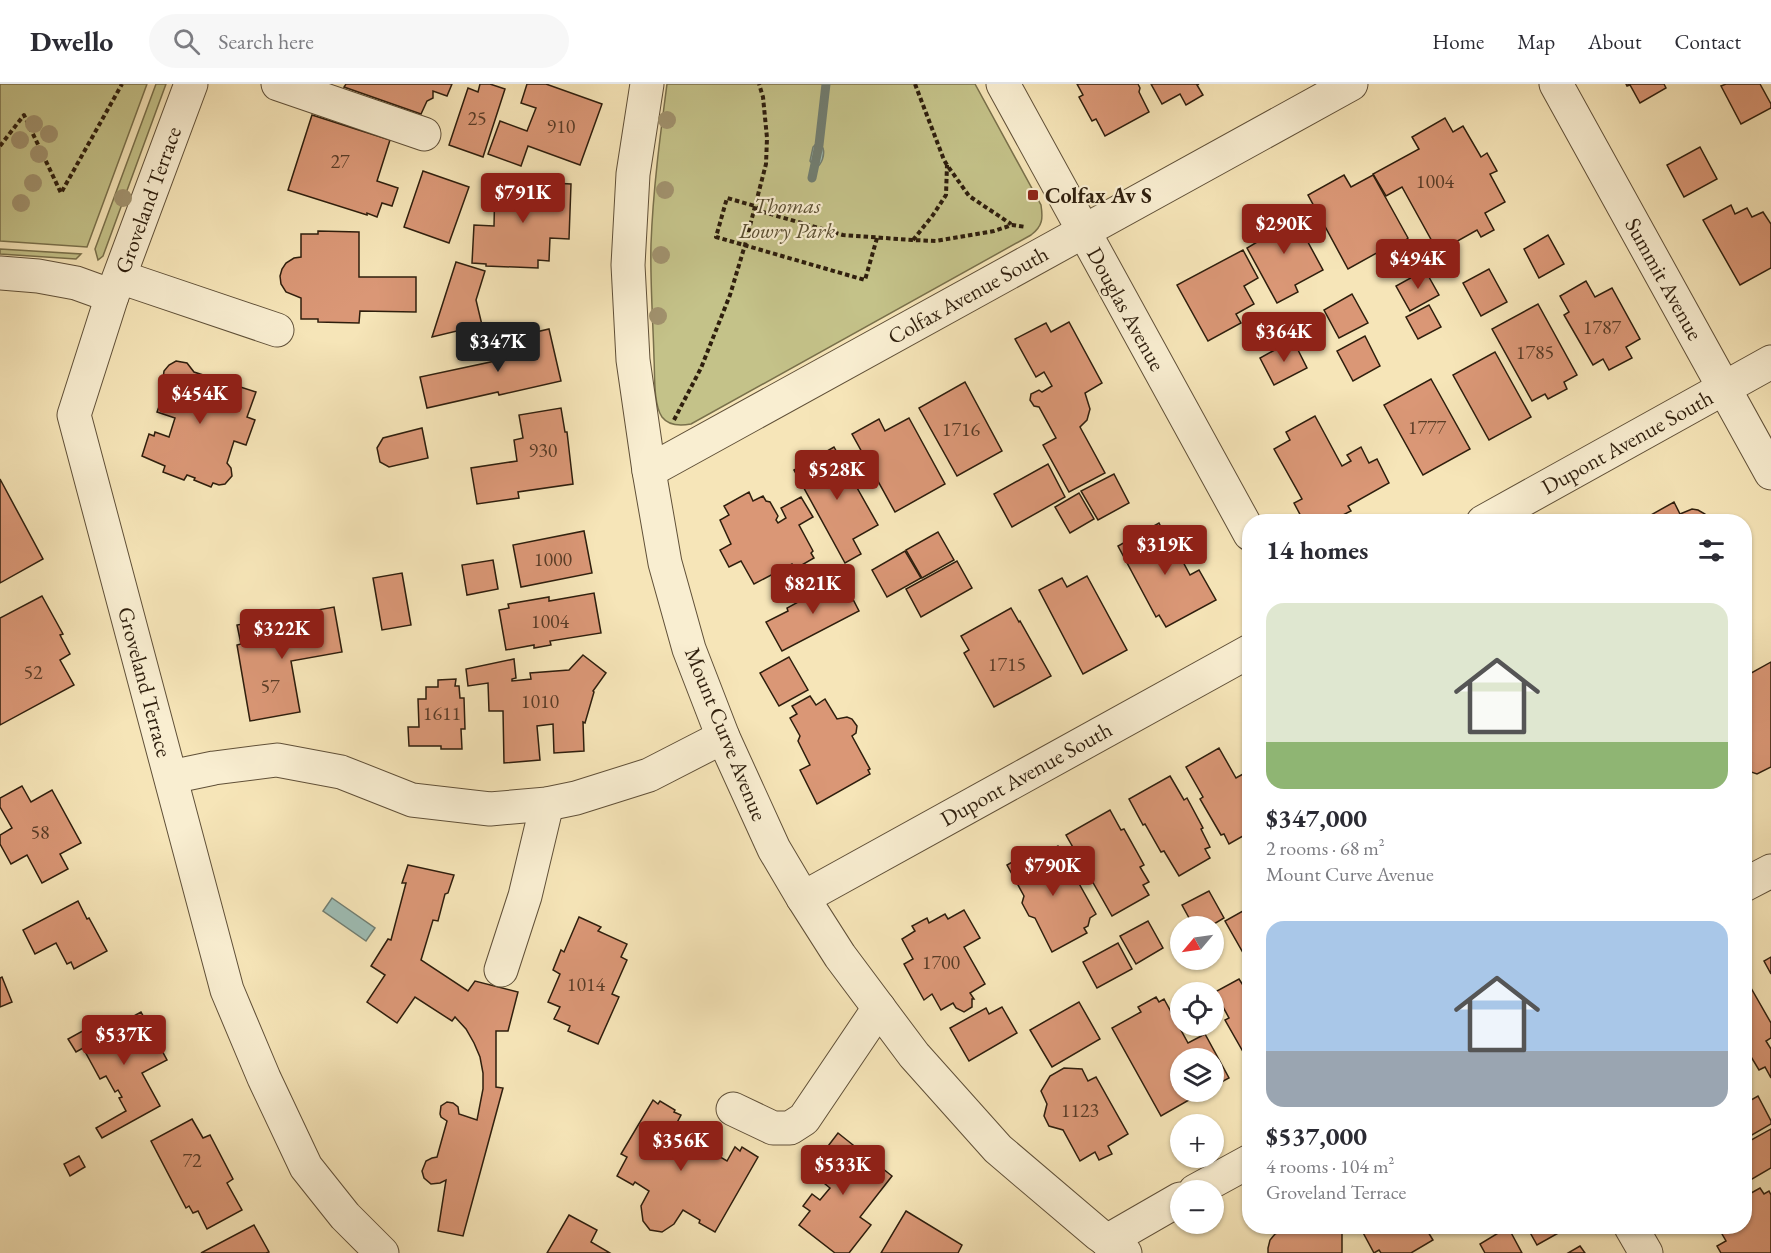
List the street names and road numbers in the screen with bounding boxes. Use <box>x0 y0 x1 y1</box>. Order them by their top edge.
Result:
street label: Groveland Terrace <box>108 122 188 278</box>
street label: Summit Avenue <box>1618 213 1710 346</box>
street label: Colfax Avenue South <box>883 239 1053 351</box>
street label: Douglas Avenue <box>1080 242 1172 376</box>
street label: Dupont Avenue South <box>1536 383 1718 501</box>
street label: Groveland Terrace <box>111 604 179 761</box>
street label: Mount Curve Avenue <box>678 643 774 825</box>
street label: Dupont Avenue South <box>935 715 1117 833</box>

